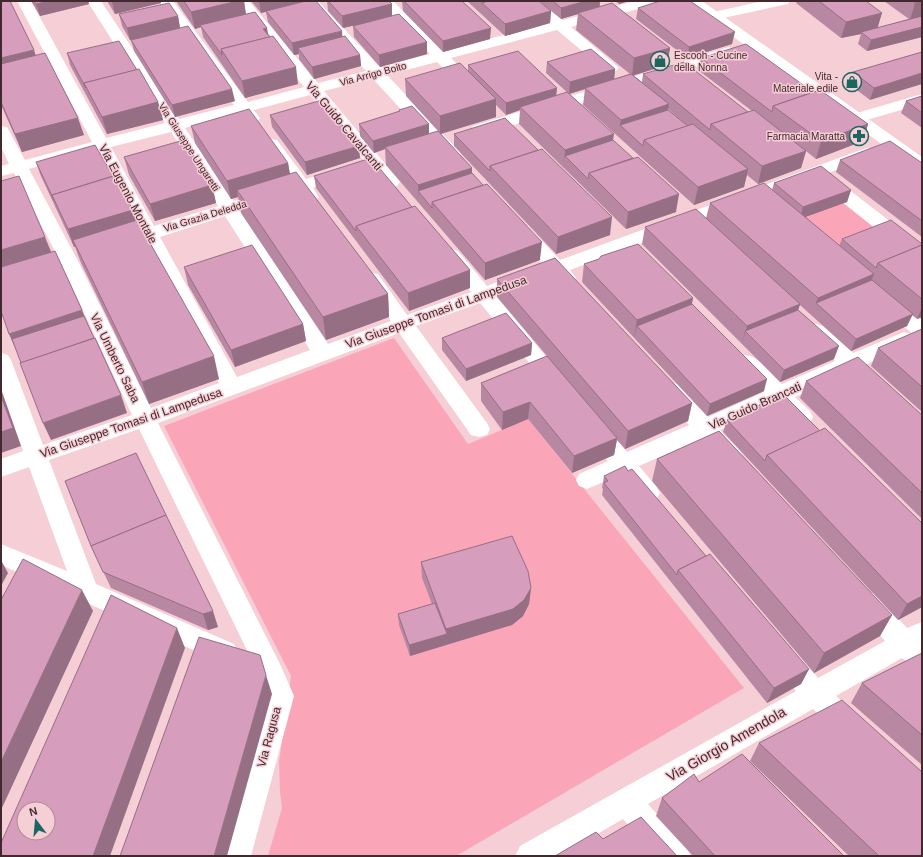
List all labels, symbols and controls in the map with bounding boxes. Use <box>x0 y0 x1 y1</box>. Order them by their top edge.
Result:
shop icon: Escooh - Cucine della Nonna <box>649 50 671 72</box>
place label: Escooh - Cucine della Nonna <box>674 50 748 73</box>
street label: Via Arrigo Boito <box>338 60 408 88</box>
place label: Vita - Materiale edile <box>773 71 838 94</box>
shop icon: Vita - Materiale edile <box>841 71 863 93</box>
street label: Via Guido Cavalcanti <box>303 79 385 173</box>
street label: Via Giuseppe Ungaretti <box>156 101 222 193</box>
pharmacy icon: Farmacia Maratta <box>848 125 870 147</box>
place label: Farmacia Maratta <box>767 131 845 142</box>
street label: Via Eugenio Montale <box>96 142 160 246</box>
street label: Via Grazia Deledda <box>162 198 248 234</box>
street label: Via Giuseppe Tomasi di Lampedusa <box>344 273 529 351</box>
street label: Via Umberto Saba <box>87 311 143 405</box>
street label: Via Guido Brancati <box>707 379 803 433</box>
street label: Via Giuseppe Tomasi di Lampedusa <box>38 385 224 461</box>
street label: Via Giorgio Amendola <box>663 703 789 785</box>
street label: Via Ragusa <box>254 705 284 769</box>
north arrow <box>16 801 56 841</box>
text: N <box>28 805 39 818</box>

